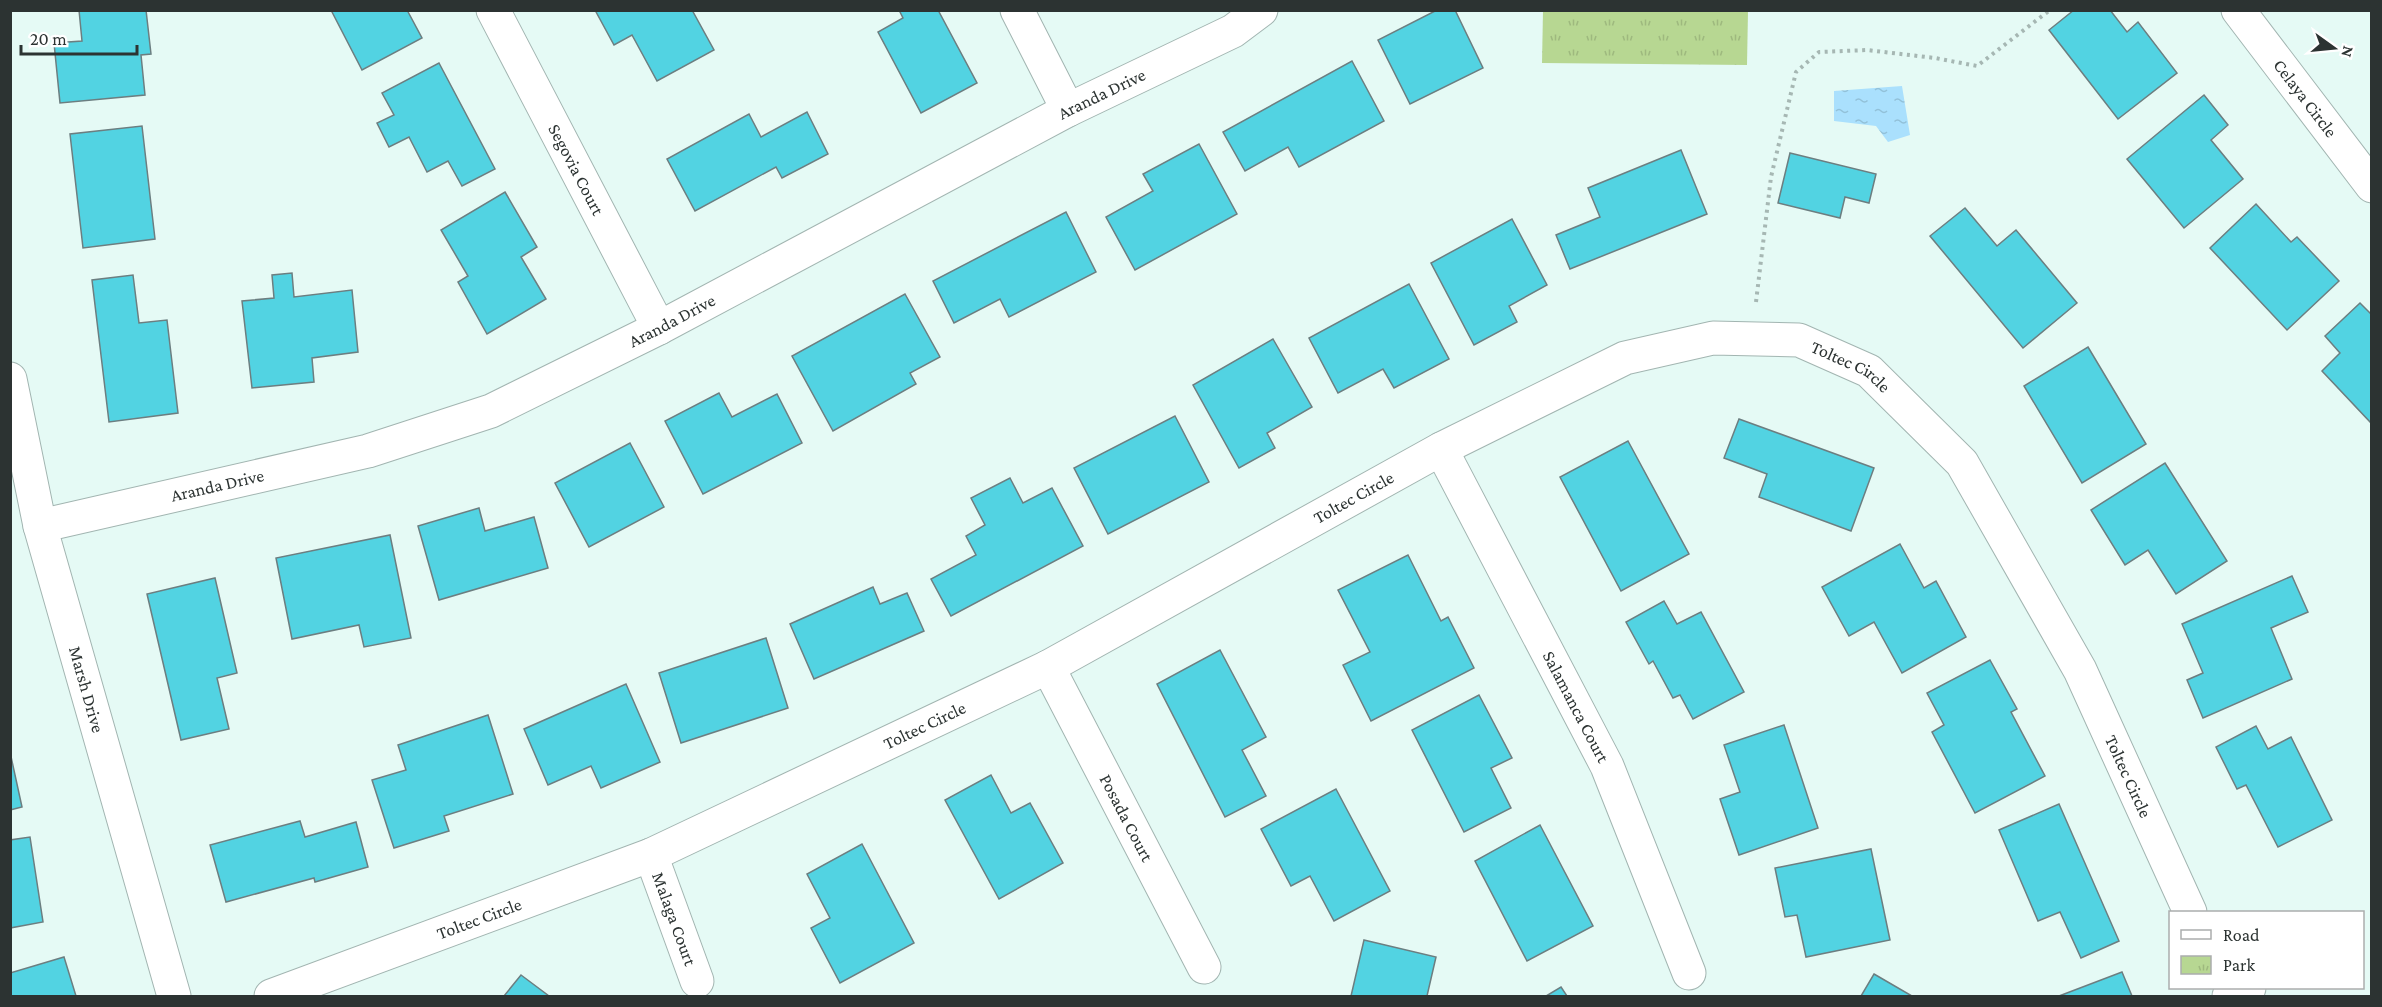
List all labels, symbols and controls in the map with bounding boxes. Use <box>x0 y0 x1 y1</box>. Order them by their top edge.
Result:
scale bar <box>21 18 136 56</box>
north arrow <box>2304 18 2364 78</box>
text: 20 m <box>30 29 67 49</box>
text: N <box>2338 44 2358 59</box>
street label: Celaya Circle <box>2269 55 2341 141</box>
street label: Aranda Drive <box>1054 64 1149 124</box>
street label: Segovia Court <box>544 121 609 219</box>
street label: Aranda Drive <box>625 290 719 351</box>
street label: Toltec Circle <box>1808 337 1895 397</box>
street label: Aranda Drive <box>169 465 266 506</box>
street label: Toltec Circle <box>1310 467 1397 528</box>
street label: Marsh Drive <box>65 644 108 735</box>
street label: Salamanca Court <box>1539 648 1614 767</box>
street label: Toltec Circle <box>880 697 969 753</box>
street label: Toltec Circle <box>2101 732 2156 821</box>
street label: Posada Court <box>1095 771 1158 866</box>
street label: Malaga Court <box>648 869 701 969</box>
street label: Toltec Circle <box>434 894 524 944</box>
legend <box>2169 911 2364 989</box>
text: Road <box>2223 925 2260 945</box>
text: Park <box>2223 955 2255 975</box>

